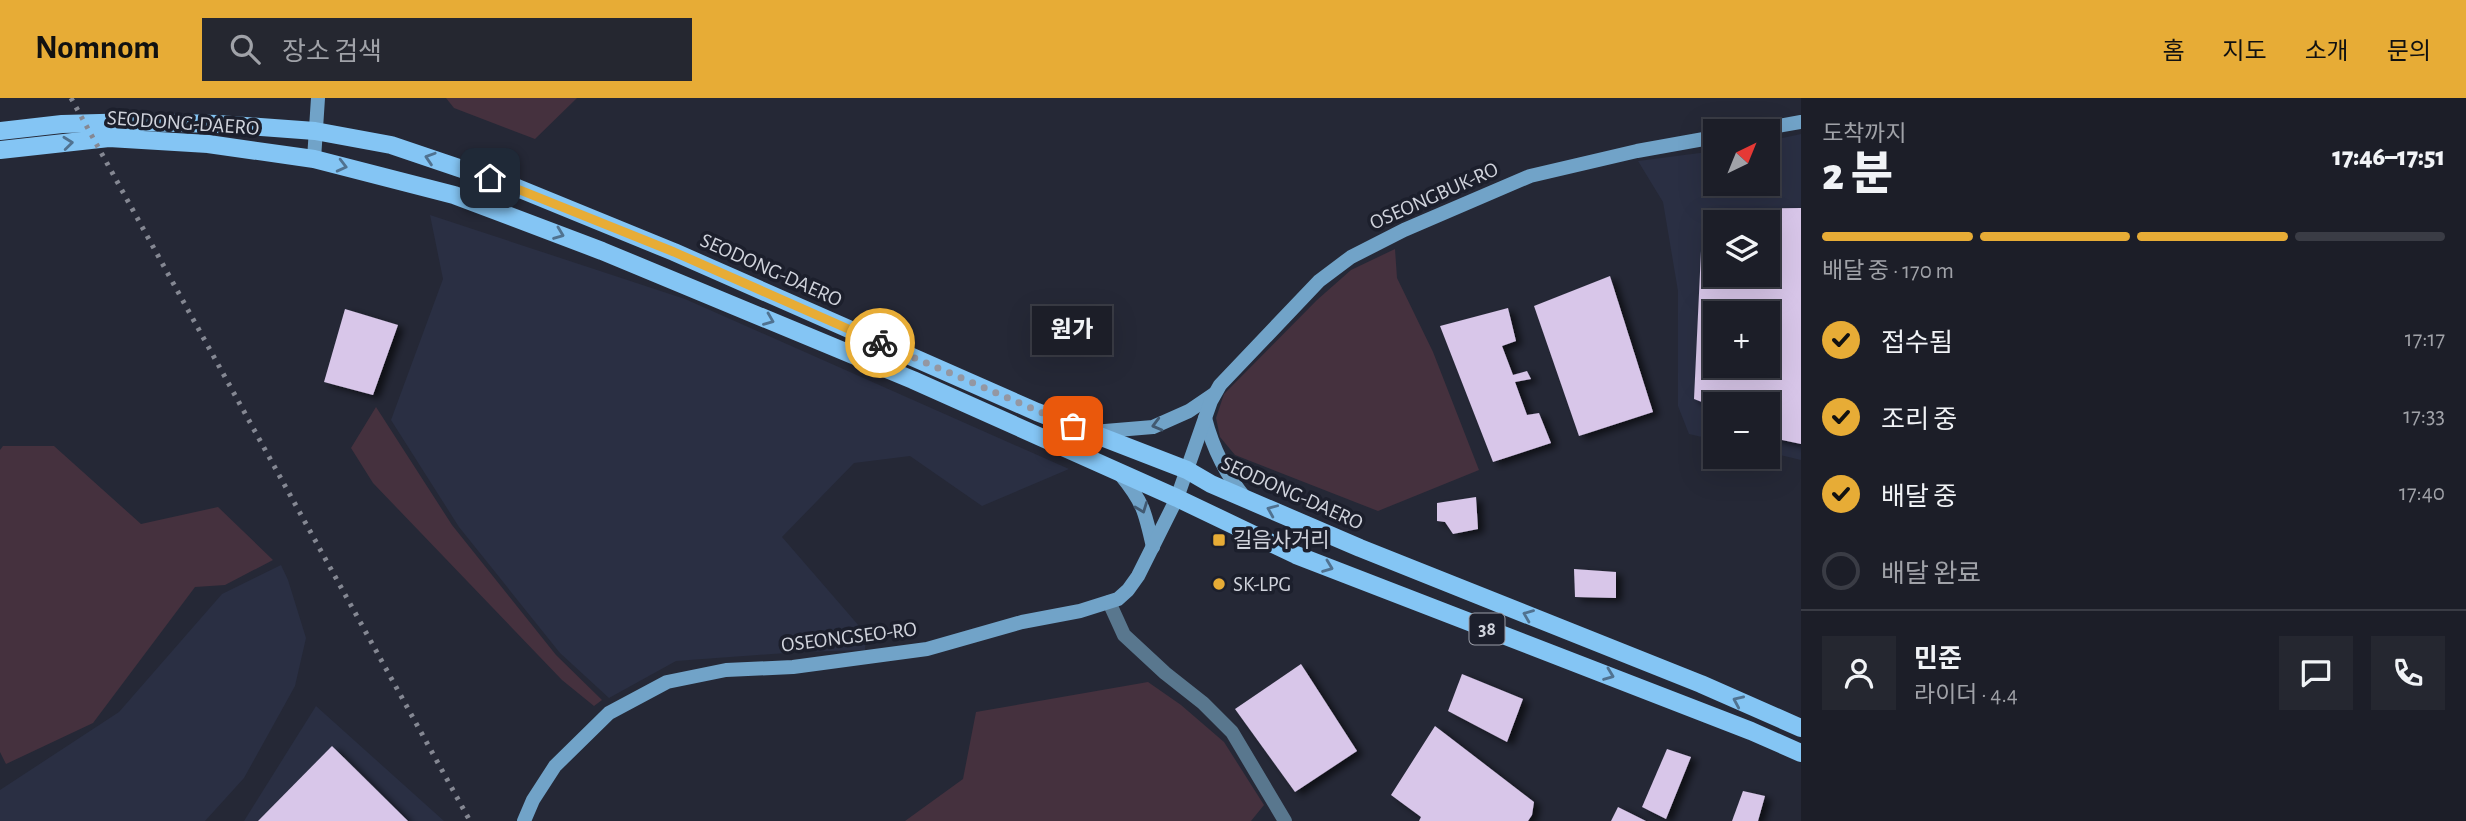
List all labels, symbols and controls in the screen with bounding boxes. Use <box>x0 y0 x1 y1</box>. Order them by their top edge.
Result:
search box <box>202 18 692 81</box>
icon: search <box>226 30 264 68</box>
text: Nomnom <box>35 32 160 65</box>
text: 장소 검색 <box>282 39 382 65</box>
text: 홈 <box>2162 40 2184 64</box>
text: 지도 <box>2222 40 2267 64</box>
text: 소개 <box>2305 40 2349 64</box>
text: 문의 <box>2387 40 2431 64</box>
street label: SEODONG-DAERO <box>106 107 260 139</box>
north arrow <box>1703 119 1780 196</box>
map controls <box>1703 119 1780 469</box>
text: 도착까지 <box>1822 123 1907 146</box>
one-way arrow <box>62 135 74 150</box>
text: 17:46–17:51 <box>2332 144 2445 170</box>
pin <box>460 148 520 208</box>
one-way arrow <box>424 152 436 166</box>
text: 2 분 <box>1822 152 1893 198</box>
one-way arrow <box>336 158 348 172</box>
street label: OSEONGBUK-RO <box>1367 158 1501 234</box>
icon: home <box>471 159 509 197</box>
button: layers <box>1703 210 1780 287</box>
one-way arrow <box>552 226 564 240</box>
street label: SEODONG-DAERO <box>697 229 845 311</box>
text: 배달 중 · 170 m <box>1822 260 1954 283</box>
button: + <box>1703 301 1780 378</box>
callout: 원가 <box>1033 307 1113 356</box>
courier <box>845 308 915 378</box>
one-way arrow <box>763 311 775 325</box>
text: 원가 <box>1051 319 1093 342</box>
icon: check <box>1822 321 1860 359</box>
icon: bike <box>861 324 899 362</box>
text: 17:17 <box>2405 328 2445 351</box>
text: 접수됨 <box>1881 330 1953 356</box>
button: − <box>1703 392 1780 469</box>
pin <box>1043 396 1103 456</box>
icon: check <box>1822 398 1860 436</box>
text: 17:33 <box>2403 405 2445 428</box>
icon: bag <box>1054 407 1092 445</box>
text: 조리 중 <box>1881 407 1957 433</box>
one-way arrow <box>1151 417 1163 431</box>
street label: SEODONG-DAERO <box>1218 452 1366 534</box>
icon: check <box>1822 475 1860 513</box>
text: 17:40 <box>2399 482 2445 505</box>
text: 배달 중 <box>1881 484 1957 510</box>
one-way arrow <box>1134 501 1148 513</box>
one-way arrow <box>1267 504 1279 518</box>
place label: 길음사거리 <box>1233 529 1330 551</box>
marker: 길음사거리 <box>1211 532 1227 548</box>
one-way arrow <box>1321 559 1333 573</box>
text: 배달 완료 <box>1881 561 1981 587</box>
place label: SK-LPG <box>1233 574 1291 595</box>
marker: SK-LPG <box>1211 576 1227 592</box>
one-way arrow <box>1522 609 1535 623</box>
road number: 38 <box>1470 614 1504 644</box>
street label: OSEONGSEO-RO <box>780 618 918 656</box>
button: person <box>1822 636 1896 710</box>
button: chat <box>2279 636 2353 710</box>
button: phone <box>2371 636 2445 710</box>
text: 민준 <box>1914 646 1962 672</box>
one-way arrow <box>1602 667 1614 681</box>
text: 라이더 · 4.4 <box>1914 684 2018 707</box>
one-way arrow <box>1733 695 1745 709</box>

